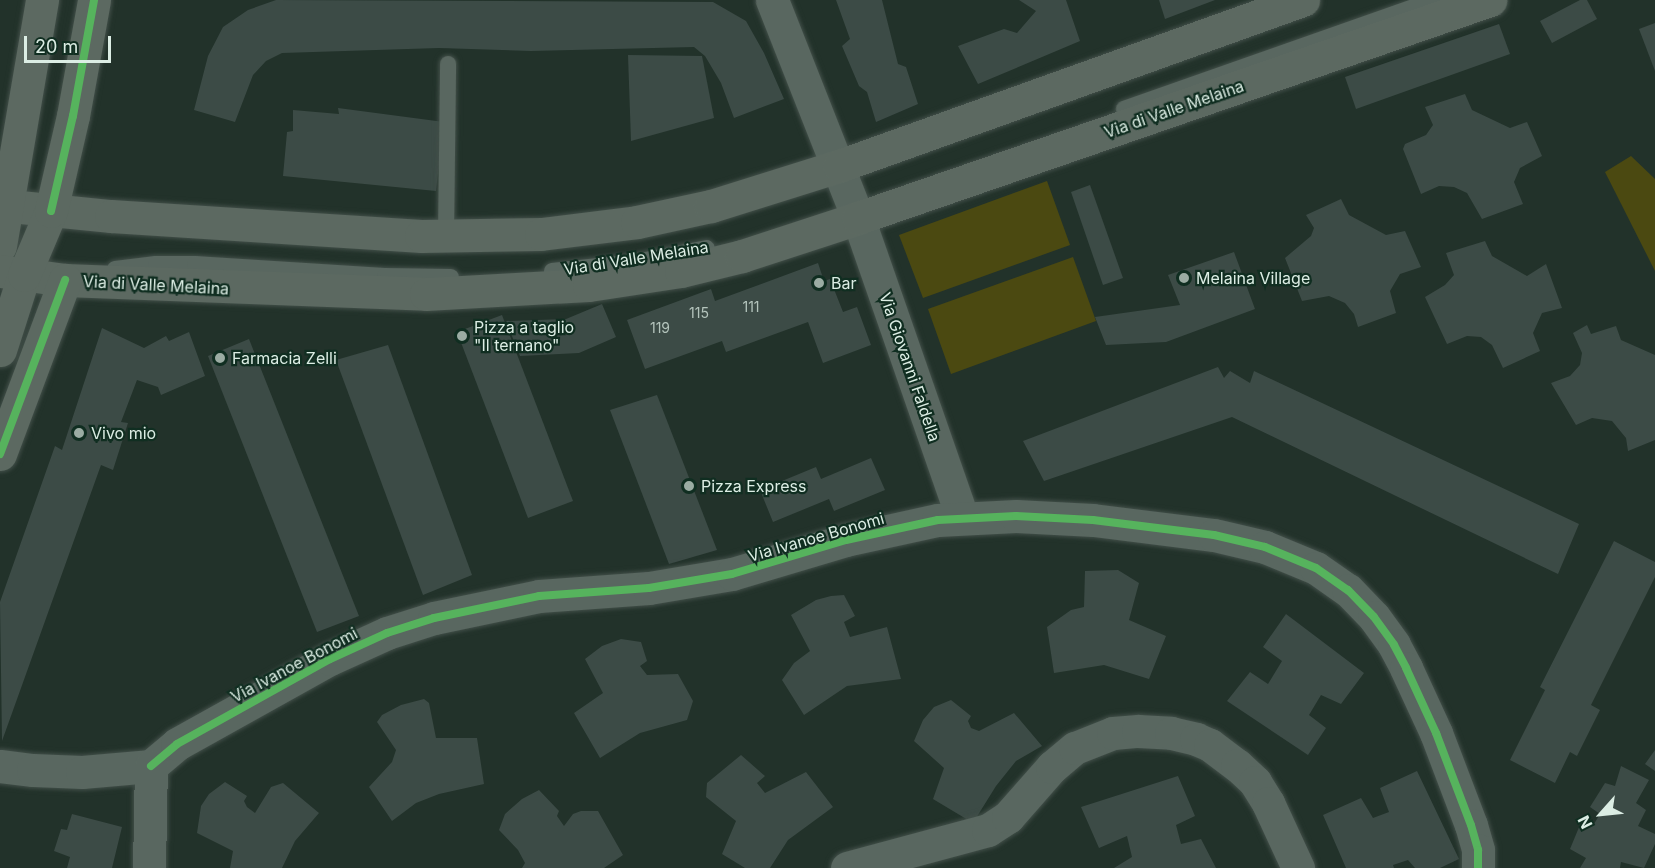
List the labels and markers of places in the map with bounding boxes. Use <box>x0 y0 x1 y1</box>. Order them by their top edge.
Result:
place label: Melaina Village <box>1196 268 1310 288</box>
marker: Melaina Village <box>1177 271 1191 285</box>
place label: Bar <box>831 273 856 293</box>
marker: Bar <box>812 276 826 290</box>
place label: Pizza a taglio "Il ternano" <box>474 317 574 355</box>
marker: Pizza a taglio "Il ternano" <box>455 329 469 343</box>
place label: Farmacia Zelli <box>232 348 337 368</box>
marker: Farmacia Zelli <box>213 351 227 365</box>
place label: Vivo mio <box>91 423 156 443</box>
marker: Vivo mio <box>72 426 86 440</box>
place label: Pizza Express <box>701 476 806 496</box>
marker: Pizza Express <box>682 479 696 493</box>

